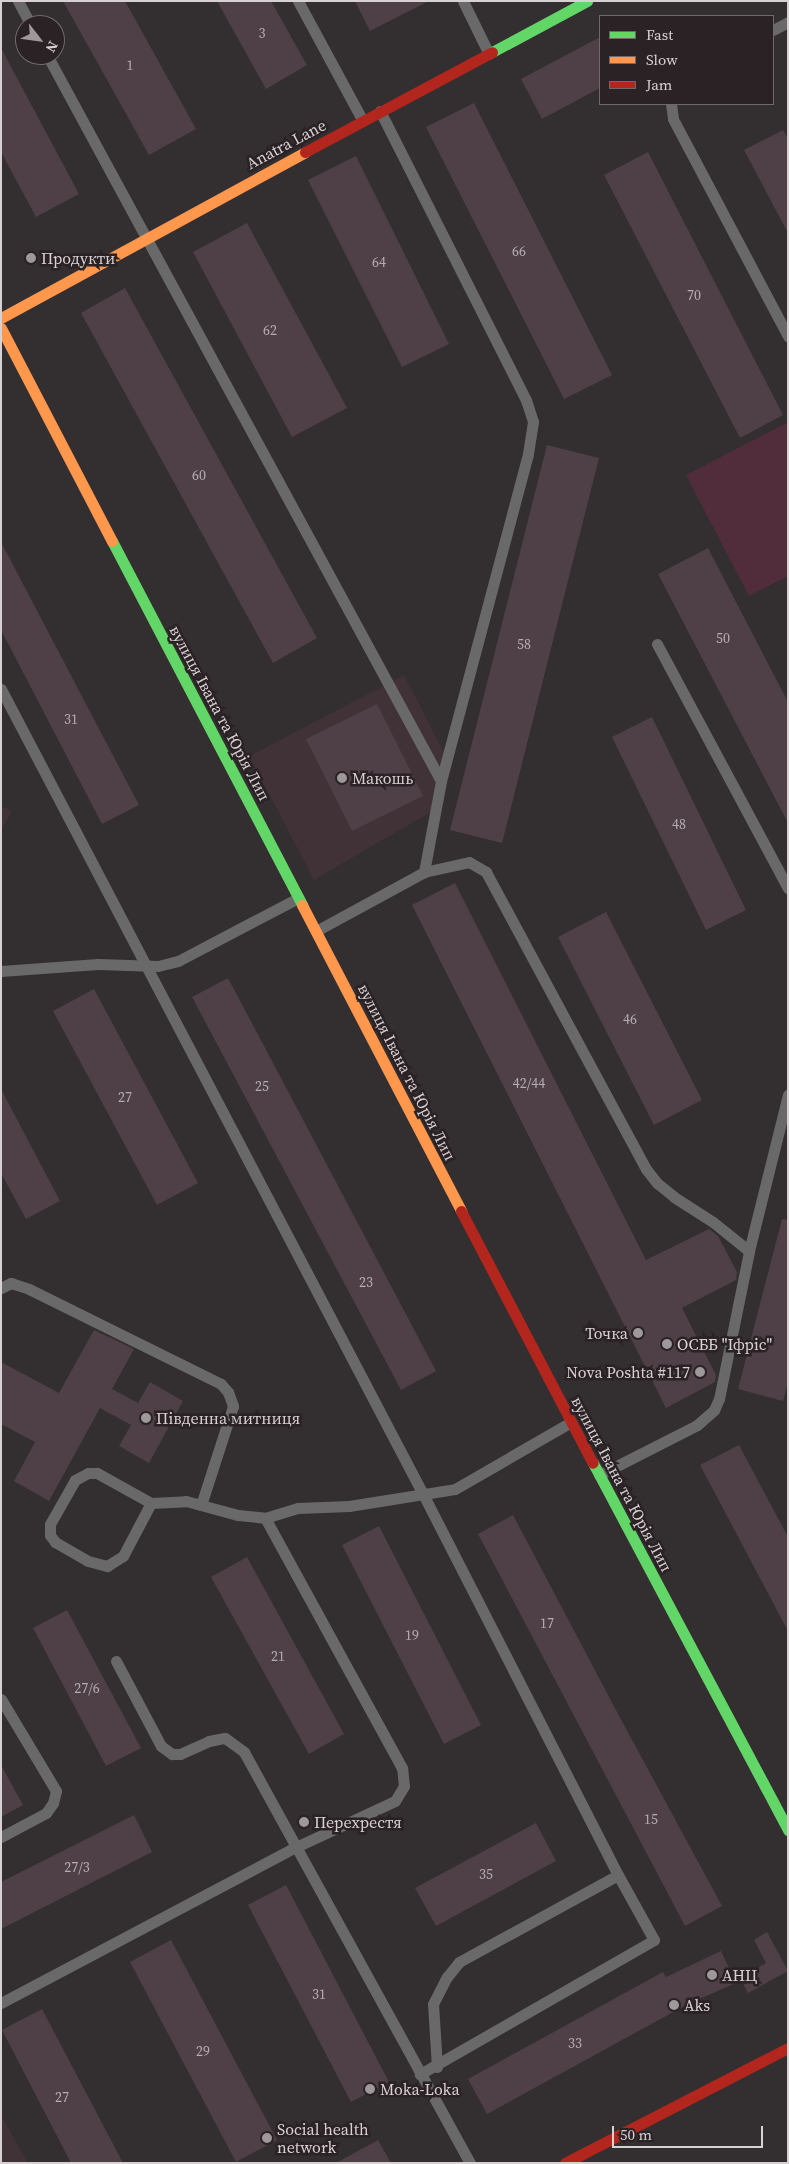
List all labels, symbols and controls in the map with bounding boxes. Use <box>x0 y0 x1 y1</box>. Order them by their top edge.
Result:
north arrow <box>15 15 65 65</box>
legend <box>599 15 774 105</box>
text: Fast <box>646 24 673 45</box>
house number: 3 <box>259 25 265 41</box>
text: N <box>41 38 63 56</box>
text: Slow <box>646 49 678 70</box>
house number: 1 <box>127 57 133 73</box>
text: Jam <box>646 74 672 95</box>
street label: Anatra Lane <box>243 115 329 173</box>
house number: 66 <box>512 243 526 259</box>
place label: Продукти <box>41 248 115 268</box>
marker: Продукти <box>25 252 37 264</box>
house number: 64 <box>372 254 386 270</box>
house number: 70 <box>687 287 701 303</box>
house number: 62 <box>263 322 277 338</box>
house number: 60 <box>192 467 206 483</box>
street label: вулиця Івана та Юрія Лип <box>166 622 274 804</box>
house number: 50 <box>716 630 730 646</box>
house number: 58 <box>517 636 531 652</box>
house number: 31 <box>64 711 78 727</box>
place label: Макошь <box>352 768 413 788</box>
marker: Макошь <box>336 772 348 784</box>
house number: 48 <box>672 816 686 832</box>
street label: вулиця Івана та Юрія Лип <box>354 980 460 1164</box>
house number: 46 <box>623 1011 637 1027</box>
house number: 42/44 <box>513 1075 545 1091</box>
house number: 25 <box>255 1078 269 1094</box>
house number: 27 <box>118 1089 132 1105</box>
house number: 23 <box>359 1274 373 1290</box>
place label: Точка <box>585 1323 628 1343</box>
marker: Точка <box>632 1327 644 1339</box>
place label: ОСББ "Іфріс" <box>677 1334 772 1354</box>
marker: ОСББ "Іфріс" <box>661 1338 673 1350</box>
place label: Nova Poshta #117 <box>566 1362 690 1382</box>
marker: Nova Poshta #117 <box>694 1366 706 1378</box>
street label: вулиця Івана та Юрія Лип <box>568 1393 676 1575</box>
place label: Південна митниця <box>156 1408 300 1428</box>
marker: Південна митниця <box>140 1412 152 1424</box>
house number: 17 <box>540 1615 554 1631</box>
house number: 19 <box>405 1627 419 1643</box>
house number: 21 <box>271 1648 285 1664</box>
house number: 27/6 <box>74 1680 100 1696</box>
house number: 15 <box>644 1811 658 1827</box>
place label: Перехрестя <box>314 1812 402 1832</box>
marker: Перехрестя <box>298 1816 310 1828</box>
house number: 27/3 <box>64 1859 90 1875</box>
house number: 35 <box>479 1866 493 1882</box>
place label: АНЦ <box>722 1965 757 1985</box>
marker: АНЦ <box>706 1969 718 1981</box>
house number: 31 <box>312 1986 326 2002</box>
place label: Aks <box>684 1995 710 2015</box>
marker: Aks <box>668 1999 680 2011</box>
house number: 33 <box>568 2035 582 2051</box>
house number: 29 <box>196 2043 210 2059</box>
place label: Moka-Loka <box>380 2079 460 2099</box>
marker: Moka-Loka <box>364 2083 376 2095</box>
house number: 27 <box>55 2089 69 2105</box>
scale bar <box>614 2116 765 2148</box>
place label: Social health network <box>277 2119 369 2157</box>
text: 50 m <box>620 2124 652 2145</box>
marker: Social health network <box>261 2132 273 2144</box>

